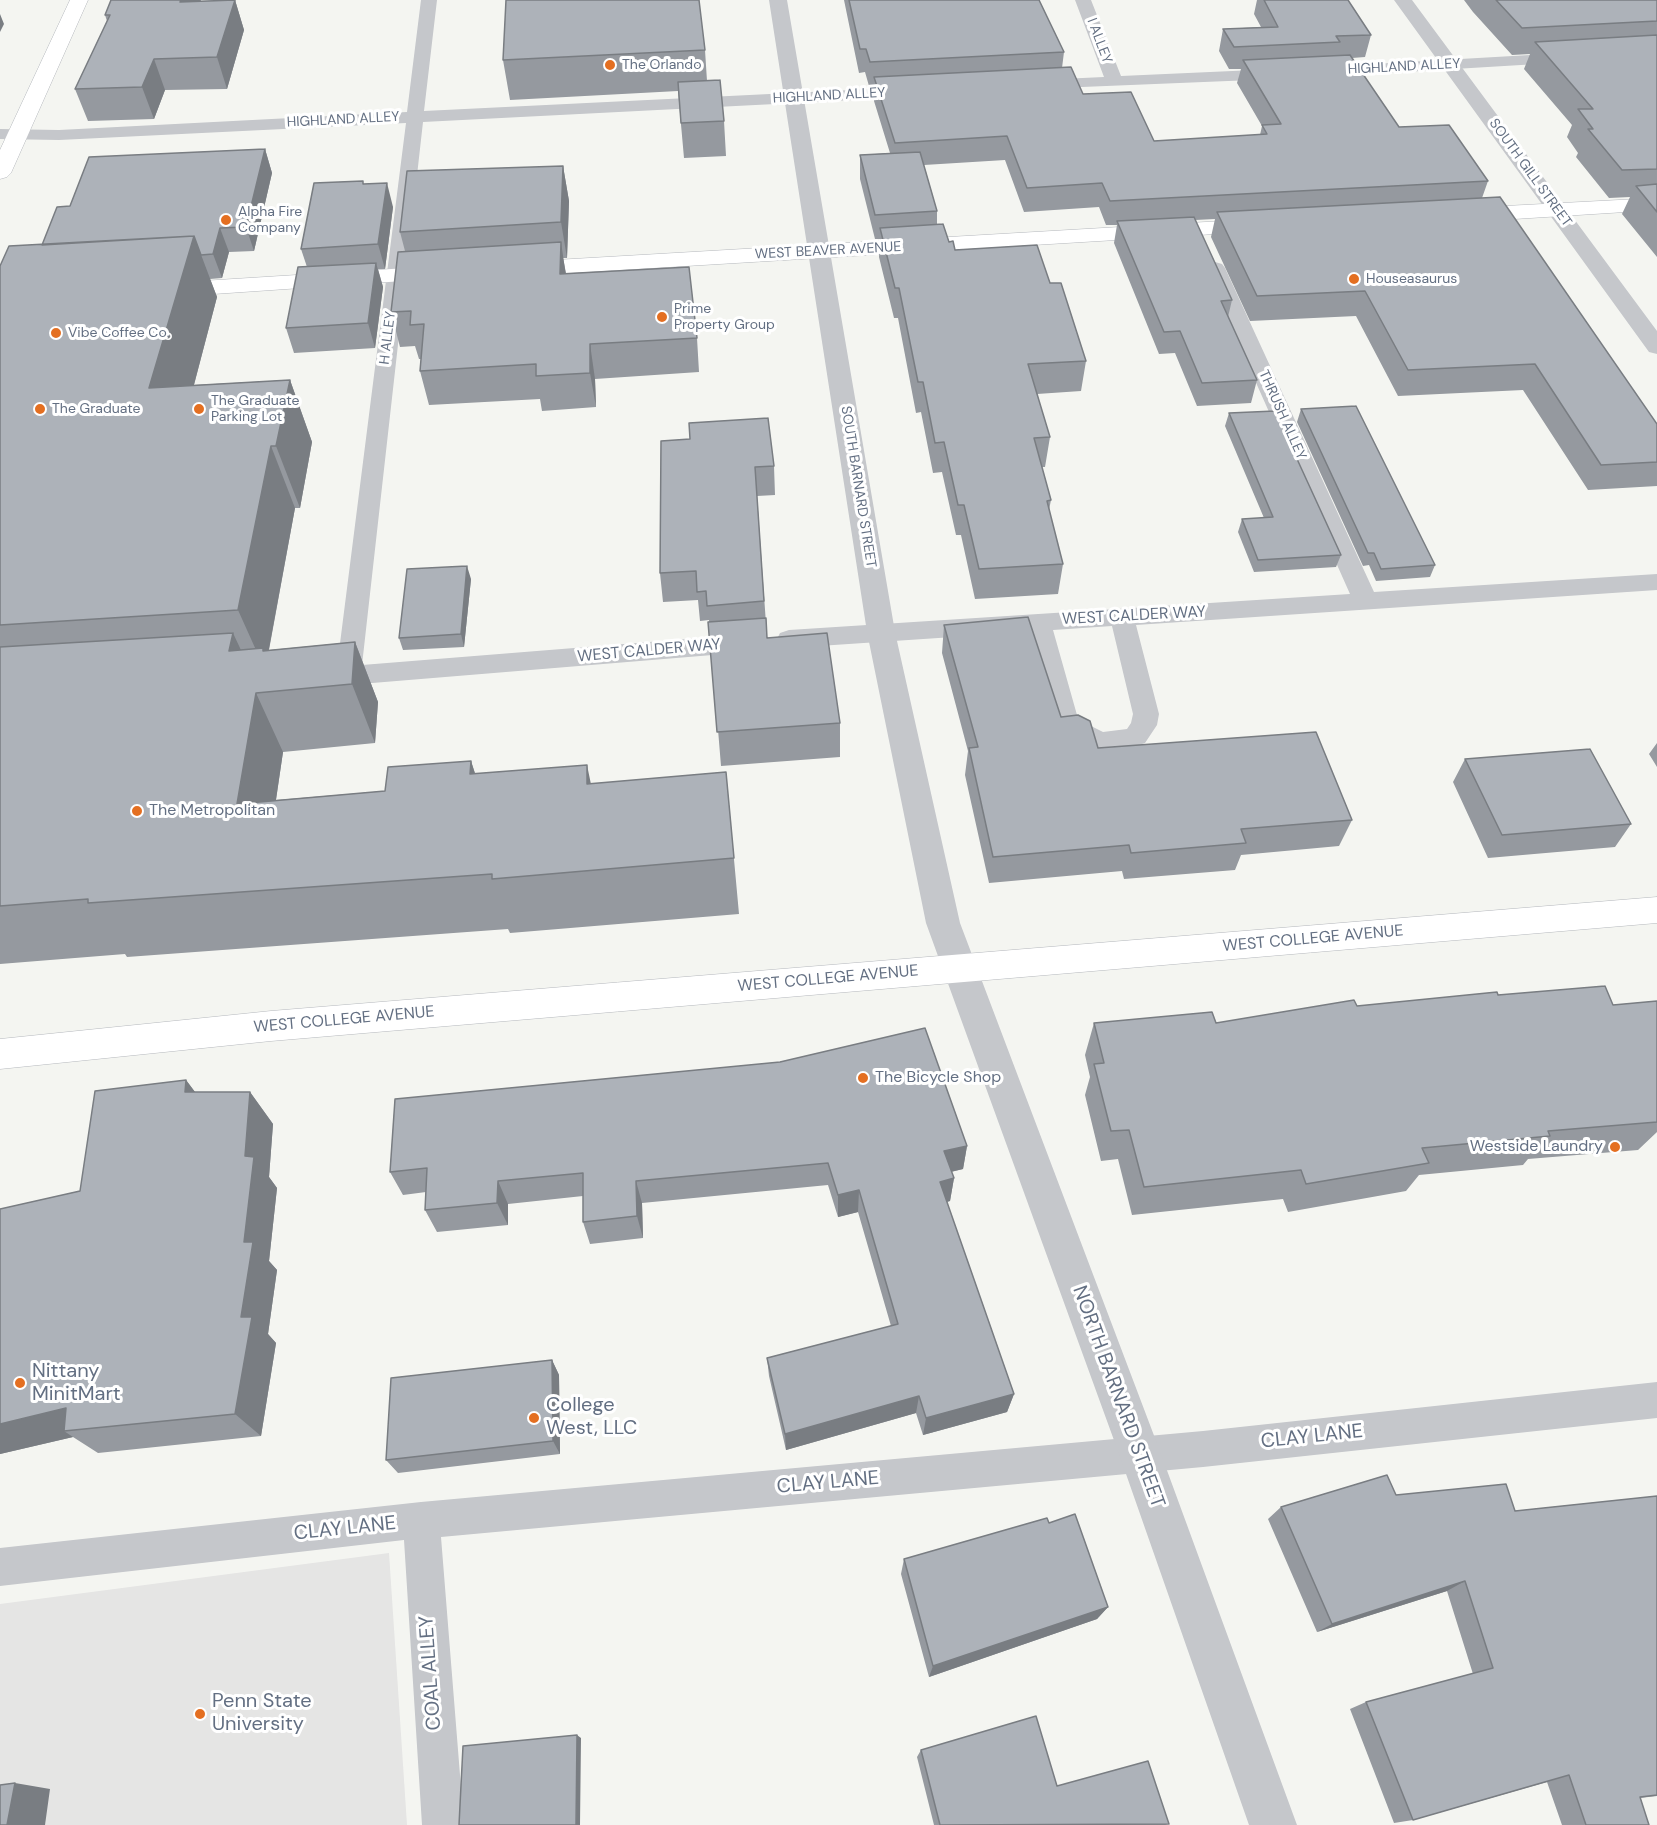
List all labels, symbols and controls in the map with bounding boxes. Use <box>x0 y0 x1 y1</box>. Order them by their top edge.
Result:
street label: I ALLEY <box>1083 16 1115 66</box>
street label: HIGHLAND ALLEY <box>1347 56 1461 78</box>
place label: The Orlando <box>622 57 701 73</box>
marker: The Orlando <box>603 58 617 72</box>
street label: HIGHLAND ALLEY <box>772 85 886 107</box>
street label: HIGHLAND ALLEY <box>286 109 400 131</box>
street label: SOUTH GILL STREET <box>1485 116 1575 230</box>
place label: Alpha Fire Company <box>238 204 302 237</box>
marker: Alpha Fire Company <box>219 213 233 227</box>
street label: WEST BEAVER AVENUE <box>754 239 902 263</box>
place label: Houseasaurus <box>1366 271 1457 287</box>
marker: Houseasaurus <box>1347 272 1361 286</box>
place label: Prime Property Group <box>674 301 775 334</box>
marker: Prime Property Group <box>655 310 669 324</box>
street label: H ALLEY <box>376 311 400 365</box>
place label: Vibe Coffee Co. <box>68 325 169 341</box>
marker: Vibe Coffee Co. <box>49 326 63 340</box>
street label: THRUSH ALLEY <box>1255 368 1309 462</box>
place label: The Graduate Parking Lot <box>211 393 299 425</box>
place label: The Graduate <box>52 401 140 417</box>
marker: The Graduate <box>33 402 47 416</box>
marker: The Graduate Parking Lot <box>192 402 206 416</box>
street label: SOUTH BARNARD STREET <box>837 405 879 569</box>
street label: WEST CALDER WAY <box>1062 603 1206 629</box>
street label: WEST CALDER WAY <box>576 635 722 667</box>
place label: The Metropolitan <box>149 801 275 821</box>
marker: The Metropolitan <box>130 804 144 818</box>
street label: WEST COLLEGE AVENUE <box>1222 922 1404 956</box>
street label: WEST COLLEGE AVENUE <box>737 962 919 996</box>
street label: WEST COLLEGE AVENUE <box>253 1003 435 1037</box>
place label: The Bicycle Shop <box>875 1068 1001 1088</box>
marker: The Bicycle Shop <box>856 1071 870 1085</box>
place label: Westside Laundry <box>1470 1137 1603 1157</box>
marker: Westside Laundry <box>1608 1140 1622 1154</box>
street label: NORTH BARNARD STREET <box>1067 1283 1169 1511</box>
place label: Nittany MinitMart <box>32 1360 121 1407</box>
marker: Nittany MinitMart <box>13 1376 27 1390</box>
place label: College West, LLC <box>546 1394 637 1441</box>
marker: College West, LLC <box>527 1411 541 1425</box>
street label: CLAY LANE <box>1260 1420 1364 1454</box>
street label: CLAY LANE <box>776 1467 880 1499</box>
street label: CLAY LANE <box>293 1512 397 1546</box>
street label: COAL ALLEY <box>415 1615 447 1731</box>
place label: Penn State University <box>212 1690 312 1737</box>
marker: Penn State University <box>193 1707 207 1721</box>

